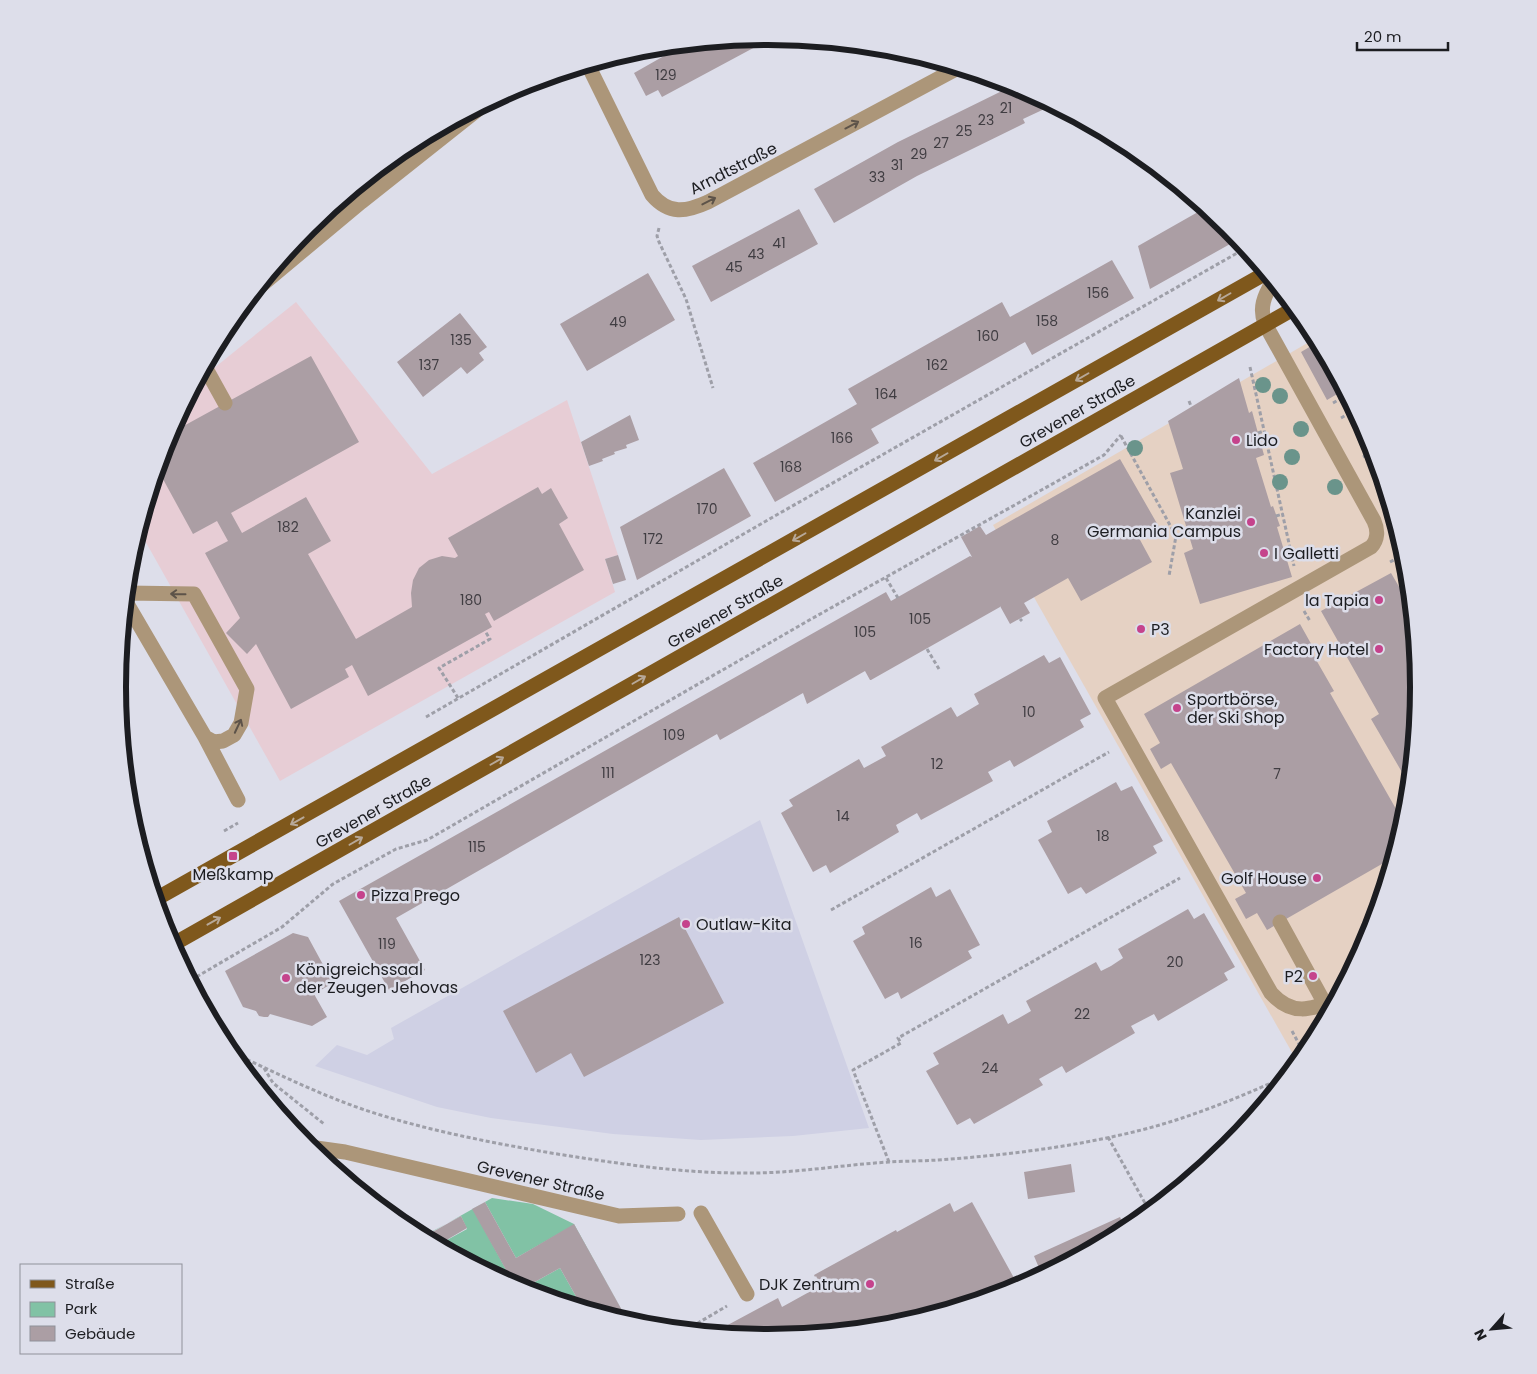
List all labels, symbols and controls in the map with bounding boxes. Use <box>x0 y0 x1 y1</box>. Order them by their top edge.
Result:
scale bar <box>1357 20 1448 52</box>
text: 20 m <box>1364 26 1402 47</box>
house number: 129 <box>655 65 677 85</box>
house number: 21 <box>1000 98 1012 118</box>
house number: 23 <box>978 110 994 130</box>
one-way arrow <box>844 119 859 129</box>
house number: 25 <box>956 121 972 141</box>
house number: 27 <box>933 133 949 153</box>
street label: Arndtstraße <box>685 137 781 200</box>
house number: 29 <box>911 144 927 164</box>
house number: 31 <box>891 155 903 175</box>
house number: 33 <box>869 167 885 187</box>
one-way arrow <box>701 196 716 205</box>
house number: 41 <box>772 233 786 253</box>
house number: 43 <box>747 244 765 264</box>
house number: 45 <box>725 257 743 277</box>
house number: 156 <box>1087 283 1109 303</box>
one-way arrow <box>1217 292 1231 302</box>
house number: 158 <box>1036 311 1058 331</box>
house number: 49 <box>609 312 627 332</box>
house number: 160 <box>977 326 999 346</box>
house number: 135 <box>450 330 472 350</box>
house number: 137 <box>419 355 440 375</box>
house number: 162 <box>926 355 948 375</box>
street label: Grevener Straße <box>1015 369 1140 454</box>
one-way arrow <box>1076 372 1090 382</box>
house number: 164 <box>875 384 897 404</box>
house number: 166 <box>831 428 853 448</box>
place label: Lido <box>1246 429 1278 452</box>
marker: Lido <box>1230 434 1242 446</box>
one-way arrow <box>934 452 949 462</box>
house number: 168 <box>780 457 802 477</box>
house number: 170 <box>697 499 717 519</box>
place label: Kanzlei Germania Campus <box>1087 502 1241 543</box>
marker: Kanzlei Germania Campus <box>1245 516 1257 528</box>
house number: 182 <box>277 517 299 537</box>
house number: 172 <box>643 529 663 549</box>
house number: 8 <box>1051 530 1060 550</box>
one-way arrow <box>793 532 807 542</box>
place label: I Galletti <box>1274 542 1339 565</box>
marker: I Galletti <box>1258 547 1270 559</box>
street label: Grevener Straße <box>663 569 788 654</box>
one-way arrow <box>170 589 186 599</box>
place label: la Tapia <box>1305 589 1369 612</box>
house number: 180 <box>460 590 482 610</box>
marker: la Tapia <box>1373 594 1385 606</box>
house number: 105 <box>909 609 931 629</box>
place label: P3 <box>1151 618 1170 641</box>
house number: 105 <box>854 622 876 642</box>
marker: P3 <box>1135 623 1147 635</box>
place label: Factory Hotel <box>1264 638 1369 661</box>
marker: Factory Hotel <box>1373 643 1385 655</box>
one-way arrow <box>631 675 645 685</box>
place label: Sportbörse, der Ski Shop <box>1187 688 1285 729</box>
house number: 10 <box>1022 702 1036 722</box>
marker: Sportbörse, der Ski Shop <box>1171 702 1183 714</box>
one-way arrow <box>234 718 244 733</box>
house number: 109 <box>663 725 685 745</box>
house number: 12 <box>931 754 943 774</box>
one-way arrow <box>490 755 504 765</box>
house number: 111 <box>601 763 615 783</box>
house number: 7 <box>1273 764 1281 784</box>
street label: Grevener Straße <box>311 769 436 854</box>
house number: 14 <box>836 806 850 826</box>
one-way arrow <box>290 816 304 826</box>
house number: 18 <box>1096 826 1110 846</box>
one-way arrow <box>348 836 363 845</box>
house number: 115 <box>468 837 486 857</box>
marker: Meßkamp <box>227 850 239 862</box>
place label: Meßkamp <box>193 863 274 886</box>
place label: Golf House <box>1221 867 1307 890</box>
marker: Golf House <box>1311 872 1323 884</box>
place label: Pizza Prego <box>371 884 460 907</box>
marker: Pizza Prego <box>355 889 367 901</box>
place label: Outlaw-Kita <box>696 913 792 936</box>
one-way arrow <box>207 916 222 926</box>
marker: Outlaw-Kita <box>680 918 692 930</box>
house number: 16 <box>909 933 923 953</box>
house number: 119 <box>378 934 396 954</box>
house number: 123 <box>640 950 660 970</box>
house number: 20 <box>1167 952 1183 972</box>
place label: Königreichssaal der Zeugen Jehovas <box>296 958 458 999</box>
place label: P2 <box>1285 965 1303 988</box>
marker: P2 <box>1307 970 1319 982</box>
marker: Königreichssaal der Zeugen Jehovas <box>280 972 292 984</box>
house number: 22 <box>1074 1004 1090 1024</box>
house number: 24 <box>982 1058 999 1078</box>
street label: Grevener Straße <box>475 1155 607 1206</box>
legend <box>20 1264 182 1354</box>
text: Straße <box>65 1273 115 1294</box>
place label: DJK Zentrum <box>759 1273 860 1296</box>
marker: DJK Zentrum <box>864 1278 876 1290</box>
text: Park <box>65 1298 97 1319</box>
north arrow <box>1467 1304 1517 1354</box>
text: Gebäude <box>65 1323 135 1344</box>
text: N <box>1469 1326 1492 1344</box>

